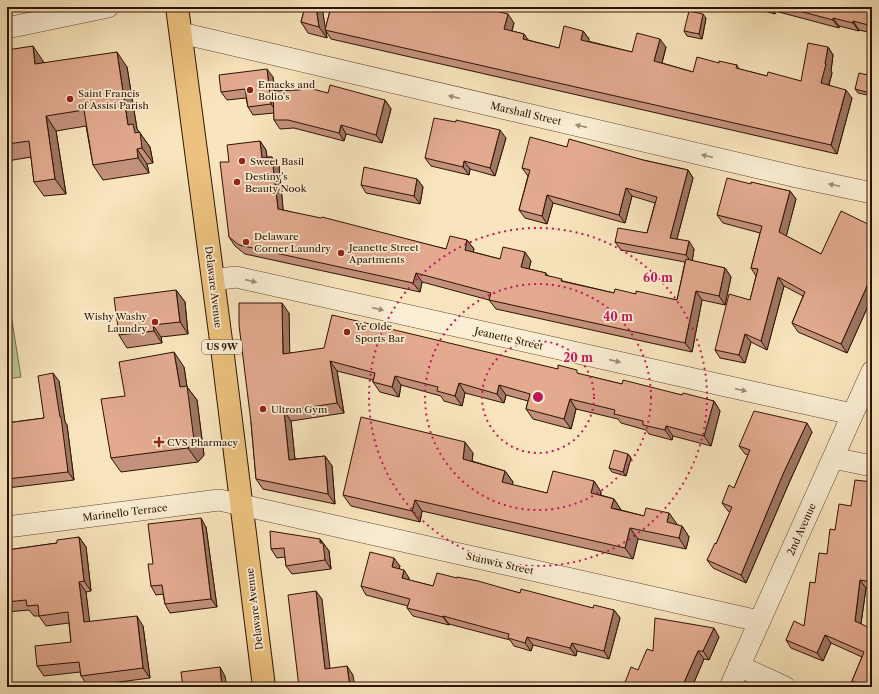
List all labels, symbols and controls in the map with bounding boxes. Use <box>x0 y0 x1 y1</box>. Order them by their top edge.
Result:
place label: Emacks and Bolio's <box>258 78 315 103</box>
marker: Emacks and Bolio's <box>245 85 255 95</box>
place label: Saint Francis of Assisi Parish <box>78 87 150 112</box>
one-way arrow <box>448 93 460 99</box>
marker: Saint Francis of Assisi Parish <box>65 94 75 104</box>
street label: Marshall Street <box>489 99 563 128</box>
one-way arrow <box>574 123 587 129</box>
one-way arrow <box>701 152 713 158</box>
place label: Sweet Basil <box>250 155 304 168</box>
marker: Sweet Basil <box>237 156 247 166</box>
place label: Destiny's Beauty Nook <box>245 170 308 195</box>
marker: Destiny's Beauty Nook <box>232 177 242 187</box>
one-way arrow <box>828 181 840 187</box>
place label: Delaware Corner Laundry <box>254 230 331 255</box>
marker: Delaware Corner Laundry <box>241 237 251 247</box>
place label: Jeanette Street Apartments <box>347 241 419 266</box>
street label: Delaware Avenue <box>202 245 225 329</box>
marker: Jeanette Street Apartments <box>336 248 346 258</box>
text: 60 m <box>643 270 673 285</box>
one-way arrow <box>245 278 258 284</box>
one-way arrow <box>372 306 384 312</box>
text: 40 m <box>603 309 633 324</box>
place label: Wishy Washy Laundry <box>83 310 147 335</box>
marker: Wishy Washy Laundry <box>150 317 160 327</box>
place label: Ye Olde Sports Bar <box>354 320 405 345</box>
street label: Jeanette Street <box>471 324 545 353</box>
marker: Ye Olde Sports Bar <box>342 327 352 337</box>
road number: US 9W <box>202 340 242 354</box>
text: 20 m <box>563 350 593 365</box>
one-way arrow <box>608 359 621 365</box>
one-way arrow <box>735 387 748 393</box>
centre of rings <box>531 390 545 404</box>
place label: Ultron Gym <box>271 403 328 416</box>
marker: Ultron Gym <box>258 404 268 414</box>
place label: CVS Pharmacy <box>167 436 238 449</box>
marker: CVS Pharmacy <box>154 437 164 447</box>
street label: Marinello Terrace <box>82 501 169 524</box>
street label: 2nd Avenue <box>784 501 819 557</box>
street label: Stanwix Street <box>465 549 535 578</box>
street label: Delaware Avenue <box>243 567 266 651</box>

